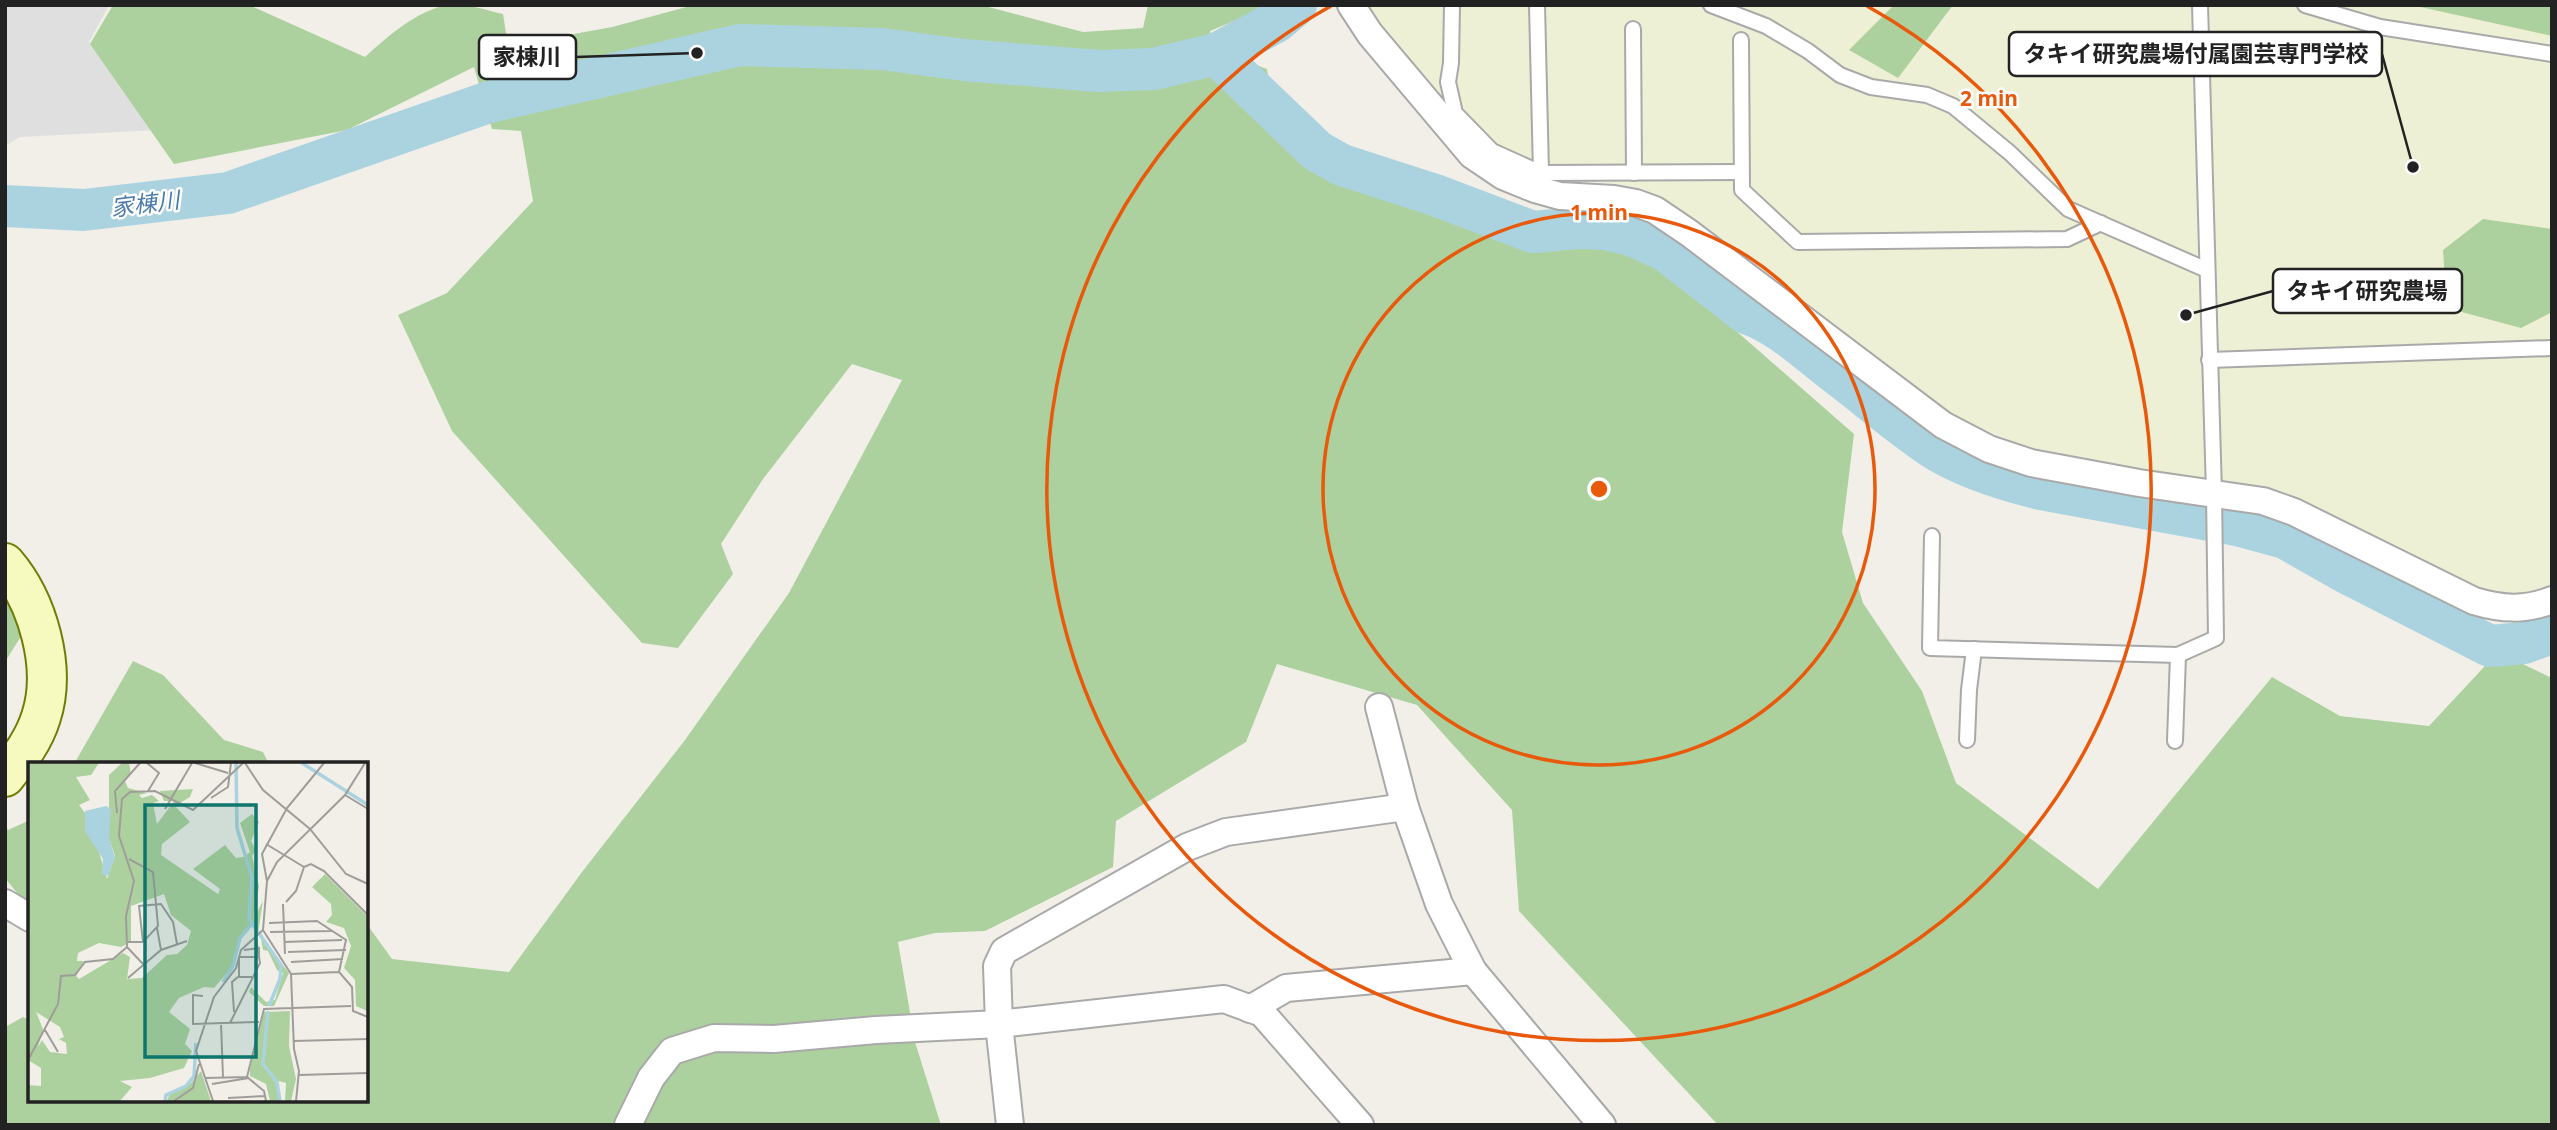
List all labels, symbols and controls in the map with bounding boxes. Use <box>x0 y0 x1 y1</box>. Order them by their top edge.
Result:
callout: タキイ研究農場付属園芸専門学校 <box>2009 32 2382 76</box>
callout: 家棟川 <box>479 35 576 79</box>
text: タキイ研究農場付属園芸専門学校 <box>2024 37 2369 69</box>
text: 家棟川 <box>493 40 562 72</box>
text: 2 min <box>1960 84 2018 112</box>
water label: 家棟川 <box>109 183 184 223</box>
text: 1 min <box>1570 198 1628 226</box>
callout: タキイ研究農場 <box>2273 269 2462 313</box>
text: タキイ研究農場 <box>2287 274 2448 306</box>
centre of rings <box>1587 477 1611 501</box>
inset map <box>28 762 368 1102</box>

